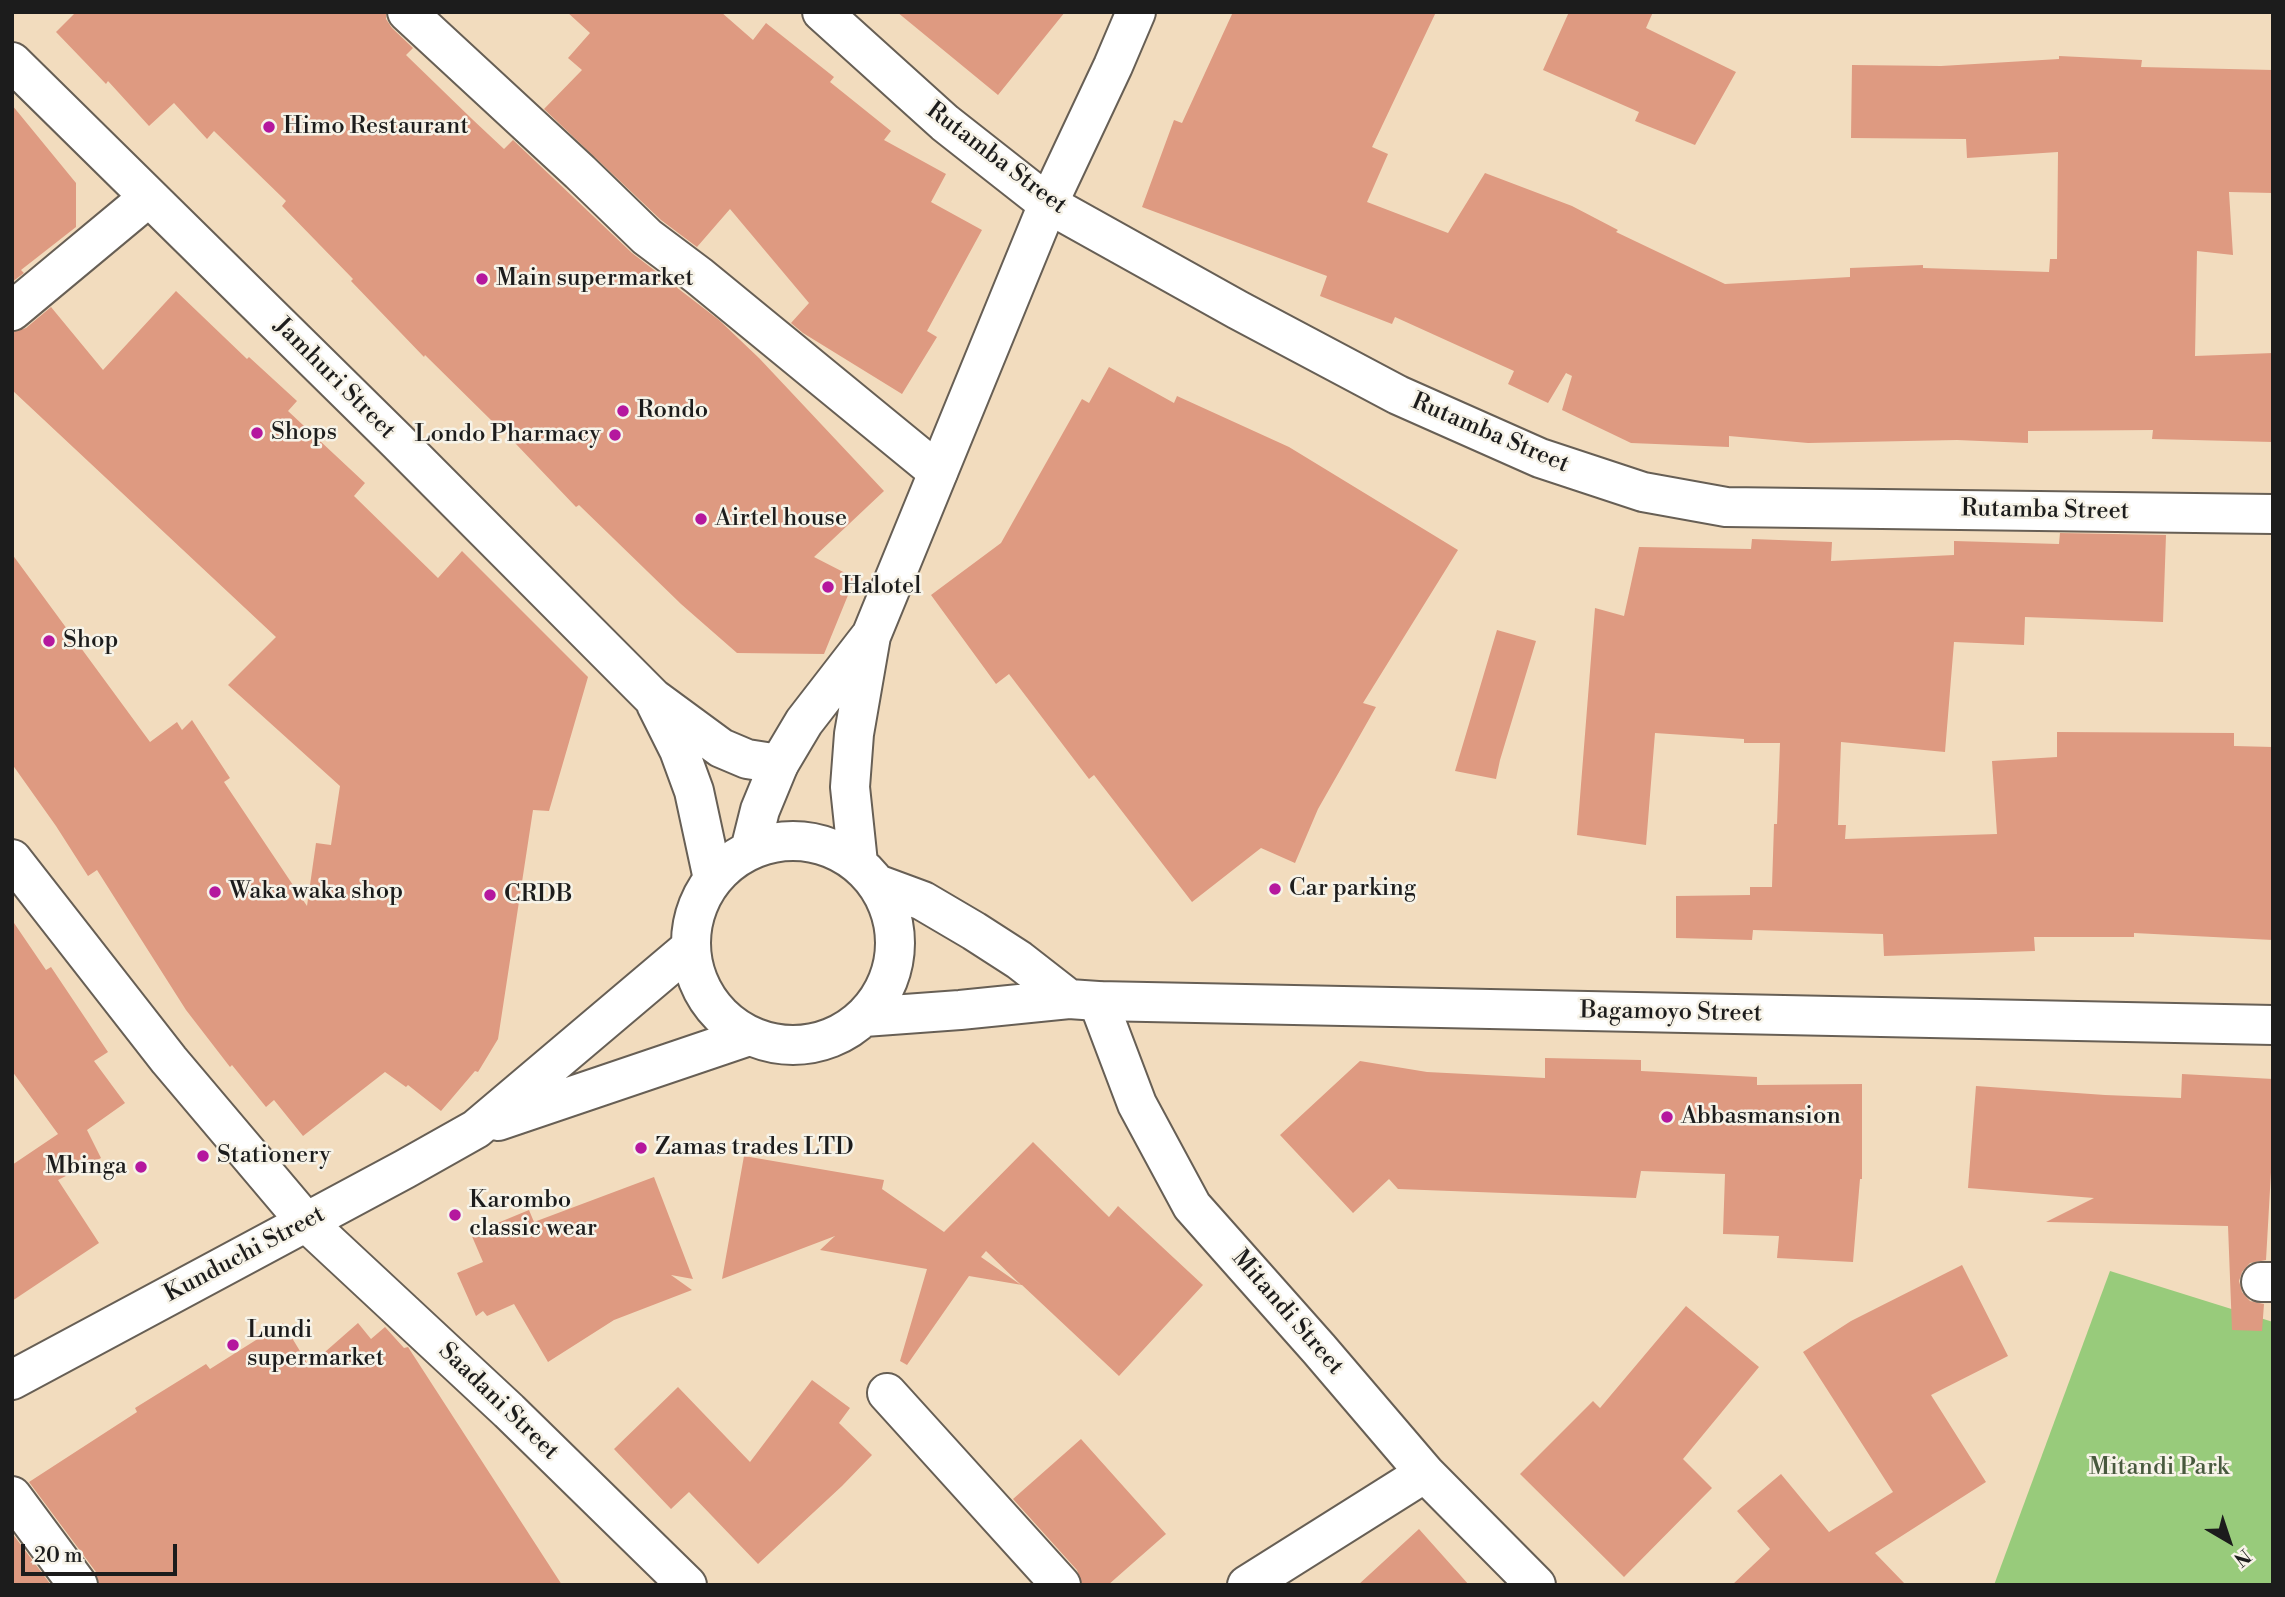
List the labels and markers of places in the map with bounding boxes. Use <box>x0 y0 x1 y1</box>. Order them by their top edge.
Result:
place label: Himo Restaurant <box>283 113 469 141</box>
marker: Himo Restaurant <box>261 119 277 135</box>
place label: Main supermarket <box>496 265 694 293</box>
marker: Main supermarket <box>474 271 490 287</box>
place label: Rondo <box>637 397 708 425</box>
marker: Rondo <box>615 403 631 419</box>
place label: Shops <box>271 419 337 447</box>
place label: Londo Pharmacy <box>415 421 601 449</box>
marker: Shops <box>249 425 265 441</box>
marker: Londo Pharmacy <box>607 427 623 443</box>
place label: Airtel house <box>715 505 847 533</box>
marker: Airtel house <box>693 511 709 527</box>
place label: Halotel <box>842 573 921 601</box>
marker: Halotel <box>820 579 836 595</box>
place label: Shop <box>63 627 118 655</box>
marker: Shop <box>41 633 57 649</box>
place label: Car parking <box>1289 875 1416 903</box>
place label: Waka waka shop <box>229 878 403 906</box>
place label: CRDB <box>504 881 573 909</box>
marker: Car parking <box>1267 881 1283 897</box>
marker: Waka waka shop <box>207 884 223 900</box>
marker: CRDB <box>482 887 498 903</box>
place label: Abbasmansion <box>1681 1103 1841 1131</box>
marker: Abbasmansion <box>1659 1109 1675 1125</box>
place label: Zamas trades LTD <box>655 1134 854 1162</box>
marker: Zamas trades LTD <box>633 1140 649 1156</box>
place label: Stationery <box>217 1142 331 1170</box>
marker: Stationery <box>195 1148 211 1164</box>
place label: Mbinga <box>45 1153 127 1181</box>
marker: Mbinga <box>133 1159 149 1175</box>
place label: Karombo classic wear <box>469 1187 597 1243</box>
marker: Karombo classic wear <box>447 1207 463 1223</box>
place label: Lundi supermarket <box>247 1317 384 1373</box>
marker: Lundi supermarket <box>225 1337 241 1353</box>

